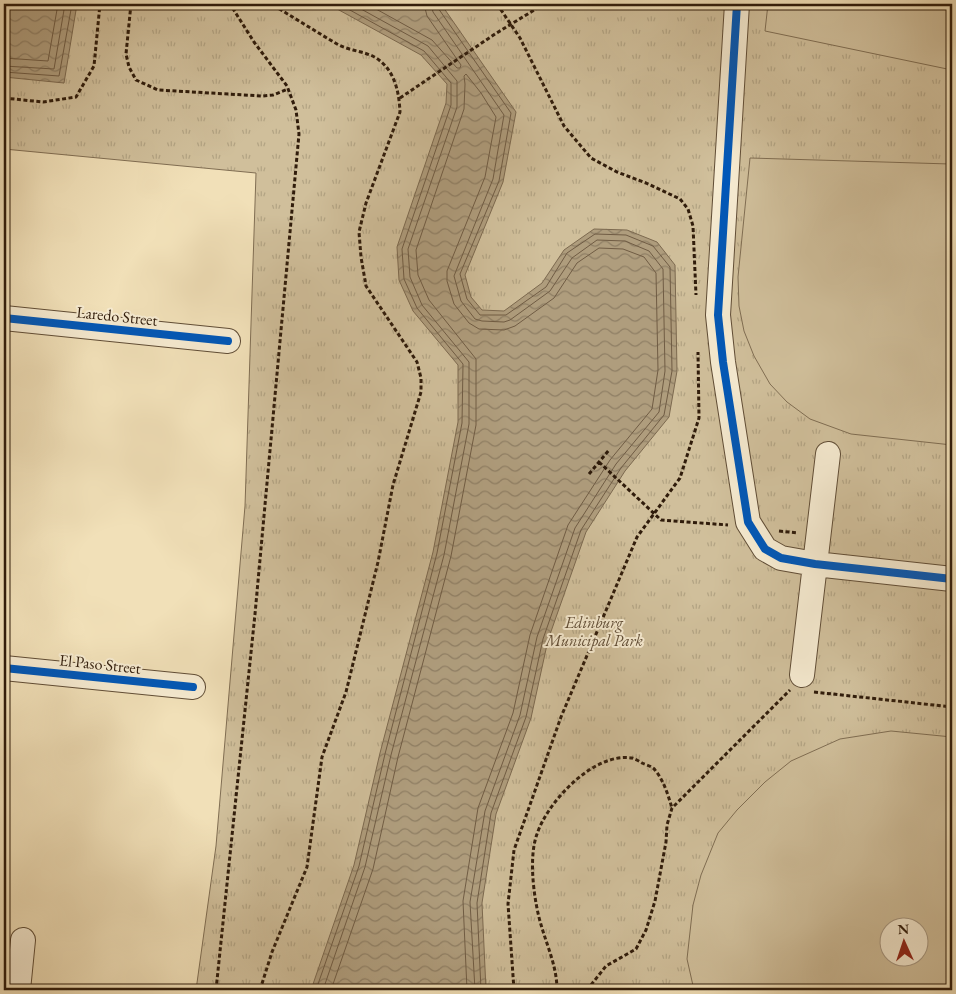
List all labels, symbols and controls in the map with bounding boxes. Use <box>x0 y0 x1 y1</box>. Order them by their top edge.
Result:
street label: Laredo Street <box>75 301 159 331</box>
park label: Edinburg Municipal Park <box>544 612 644 651</box>
street label: El Paso Street <box>58 649 142 679</box>
north arrow <box>878 916 928 966</box>
text: N <box>897 920 910 938</box>

